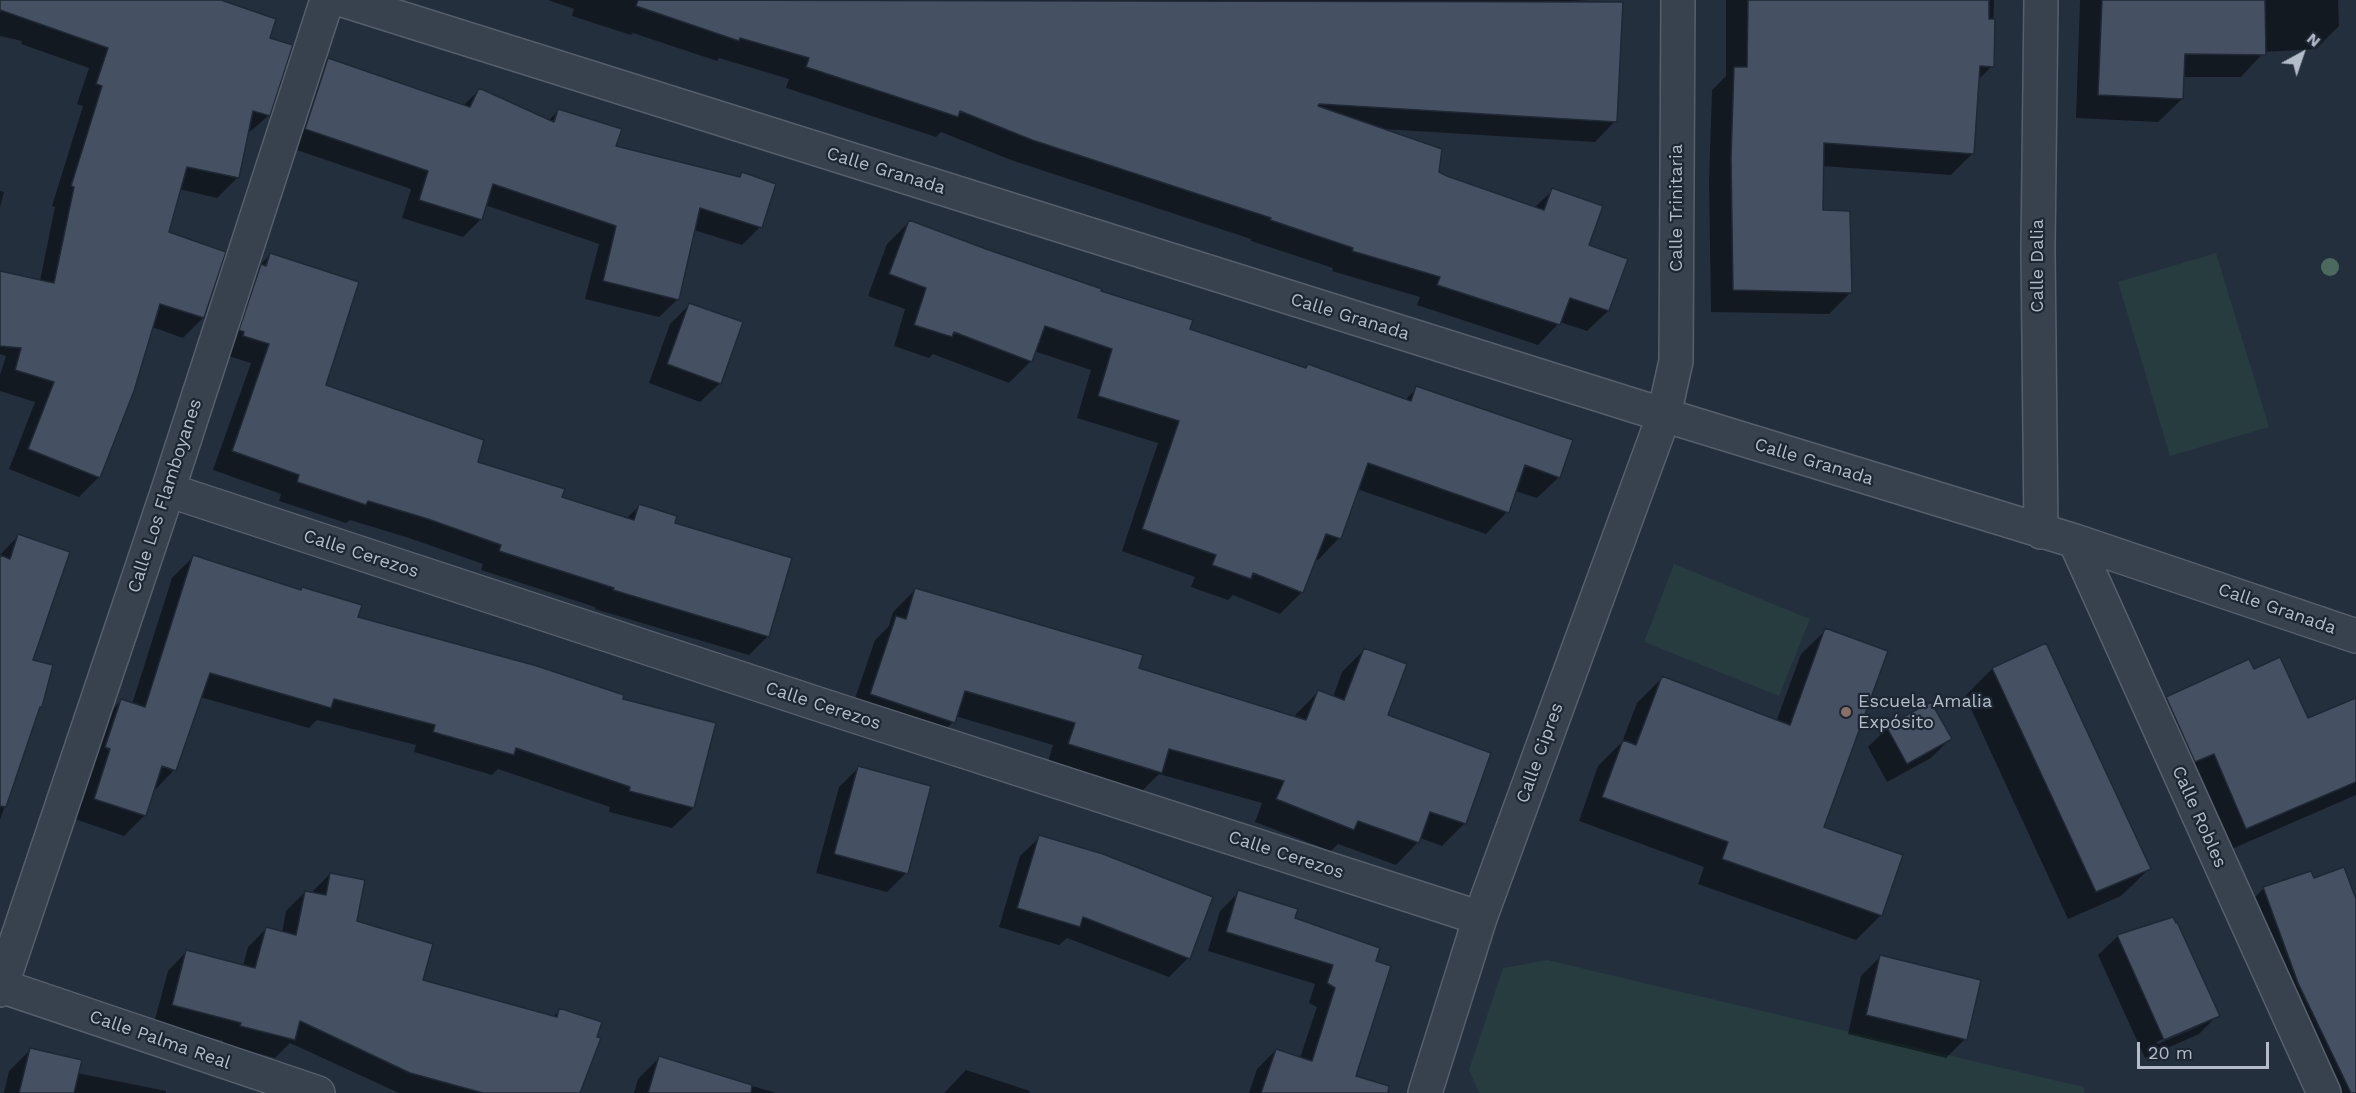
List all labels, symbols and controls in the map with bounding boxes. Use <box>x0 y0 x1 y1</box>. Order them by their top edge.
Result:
north arrow <box>2272 24 2332 84</box>
text: N <box>2303 29 2325 51</box>
street label: Calle Granada <box>824 143 948 199</box>
street label: Calle Trinitaria <box>1666 144 1688 272</box>
street label: Calle Dalia <box>2027 219 2049 313</box>
street label: Calle Granada <box>1288 289 1412 345</box>
street label: Calle Los Flamboyanes <box>123 396 207 596</box>
street label: Calle Granada <box>1752 434 1876 490</box>
street label: Calle Cerezos <box>301 525 421 583</box>
street label: Calle Granada <box>2215 579 2339 639</box>
street label: Calle Cerezos <box>763 677 883 735</box>
place label: Escuela Amalia Expósito <box>1858 691 1992 734</box>
street label: Calle Cipres <box>1512 700 1568 806</box>
marker: Escuela Amalia Expósito <box>1839 705 1853 719</box>
street label: Calle Robles <box>2167 763 2231 871</box>
street label: Calle Cerezos <box>1226 826 1346 884</box>
street label: Calle Palma Real <box>87 1006 233 1074</box>
scale bar <box>2140 1030 2272 1068</box>
text: 20 m <box>2148 1042 2193 1063</box>

